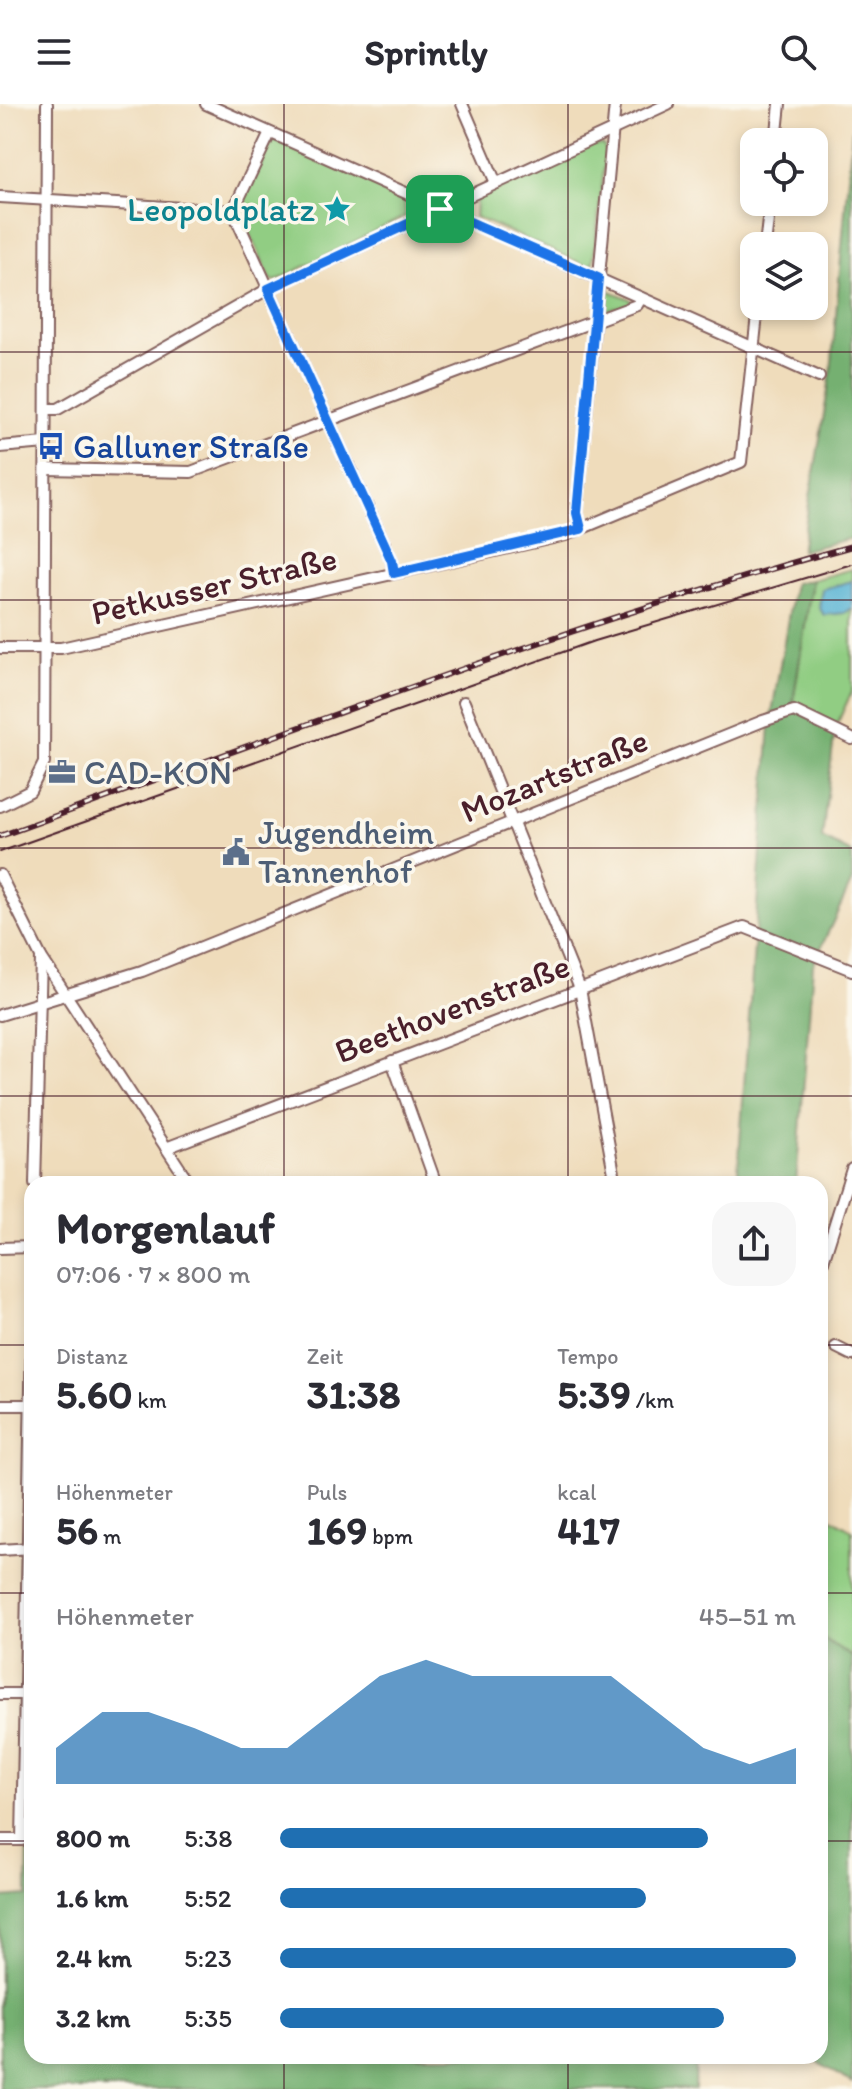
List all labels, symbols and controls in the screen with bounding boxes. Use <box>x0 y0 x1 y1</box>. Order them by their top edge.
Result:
icon: menu <box>32 30 76 74</box>
icon: search <box>776 30 820 74</box>
text: Sprintly <box>364 31 488 74</box>
map controls <box>740 128 828 320</box>
button: locate <box>740 128 828 216</box>
pin <box>406 175 474 243</box>
icon: arrive <box>418 187 462 231</box>
place label: Leopoldplatz <box>127 189 315 230</box>
place icon: Leopoldplatz <box>322 194 352 224</box>
button: layers <box>740 232 828 320</box>
place label: Galluner Straße <box>73 426 309 467</box>
bus stop icon: Galluner Straße <box>36 431 66 461</box>
street label: Petkusser Straße <box>87 537 341 634</box>
street label: Mozartstraße <box>455 719 654 832</box>
place label: CAD-KON <box>84 752 232 793</box>
office icon: CAD-KON <box>47 757 77 787</box>
place label: Jugendheim Tannenhof <box>258 812 434 892</box>
public building icon: Jugendheim Tannenhof <box>221 837 251 867</box>
street label: Beethovenstraße <box>329 945 575 1072</box>
text: Morgenlauf <box>56 1201 275 1254</box>
button: share <box>712 1202 796 1286</box>
text: 07:06 · 7 × 800 m <box>56 1258 250 1290</box>
text: Distanz <box>56 1343 128 1370</box>
text: Zeit <box>307 1343 344 1370</box>
text: Tempo <box>557 1343 619 1370</box>
text: 5.60 <box>56 1370 133 1418</box>
text: 31:38 <box>307 1370 401 1418</box>
text: 5:39 <box>557 1370 631 1418</box>
text: km <box>133 1387 167 1414</box>
text: /km <box>631 1387 674 1414</box>
text: Höhenmeter <box>56 1479 173 1506</box>
text: Puls <box>307 1479 347 1506</box>
text: kcal <box>557 1479 596 1506</box>
text: 56 <box>56 1506 98 1554</box>
text: 169 <box>307 1506 367 1554</box>
text: 417 <box>557 1506 620 1554</box>
text: m <box>98 1523 122 1550</box>
text: bpm <box>367 1523 413 1550</box>
text: Höhenmeter <box>56 1600 194 1632</box>
text: 45–51 m <box>699 1600 796 1632</box>
text: 800 m <box>56 1822 130 1854</box>
text: 5:38 <box>184 1822 232 1854</box>
text: 1.6 km <box>56 1882 128 1914</box>
text: 5:52 <box>184 1882 231 1914</box>
text: 2.4 km <box>56 1942 132 1974</box>
text: 5:23 <box>184 1942 232 1974</box>
text: 3.2 km <box>56 2002 130 2034</box>
text: 5:35 <box>184 2002 232 2034</box>

